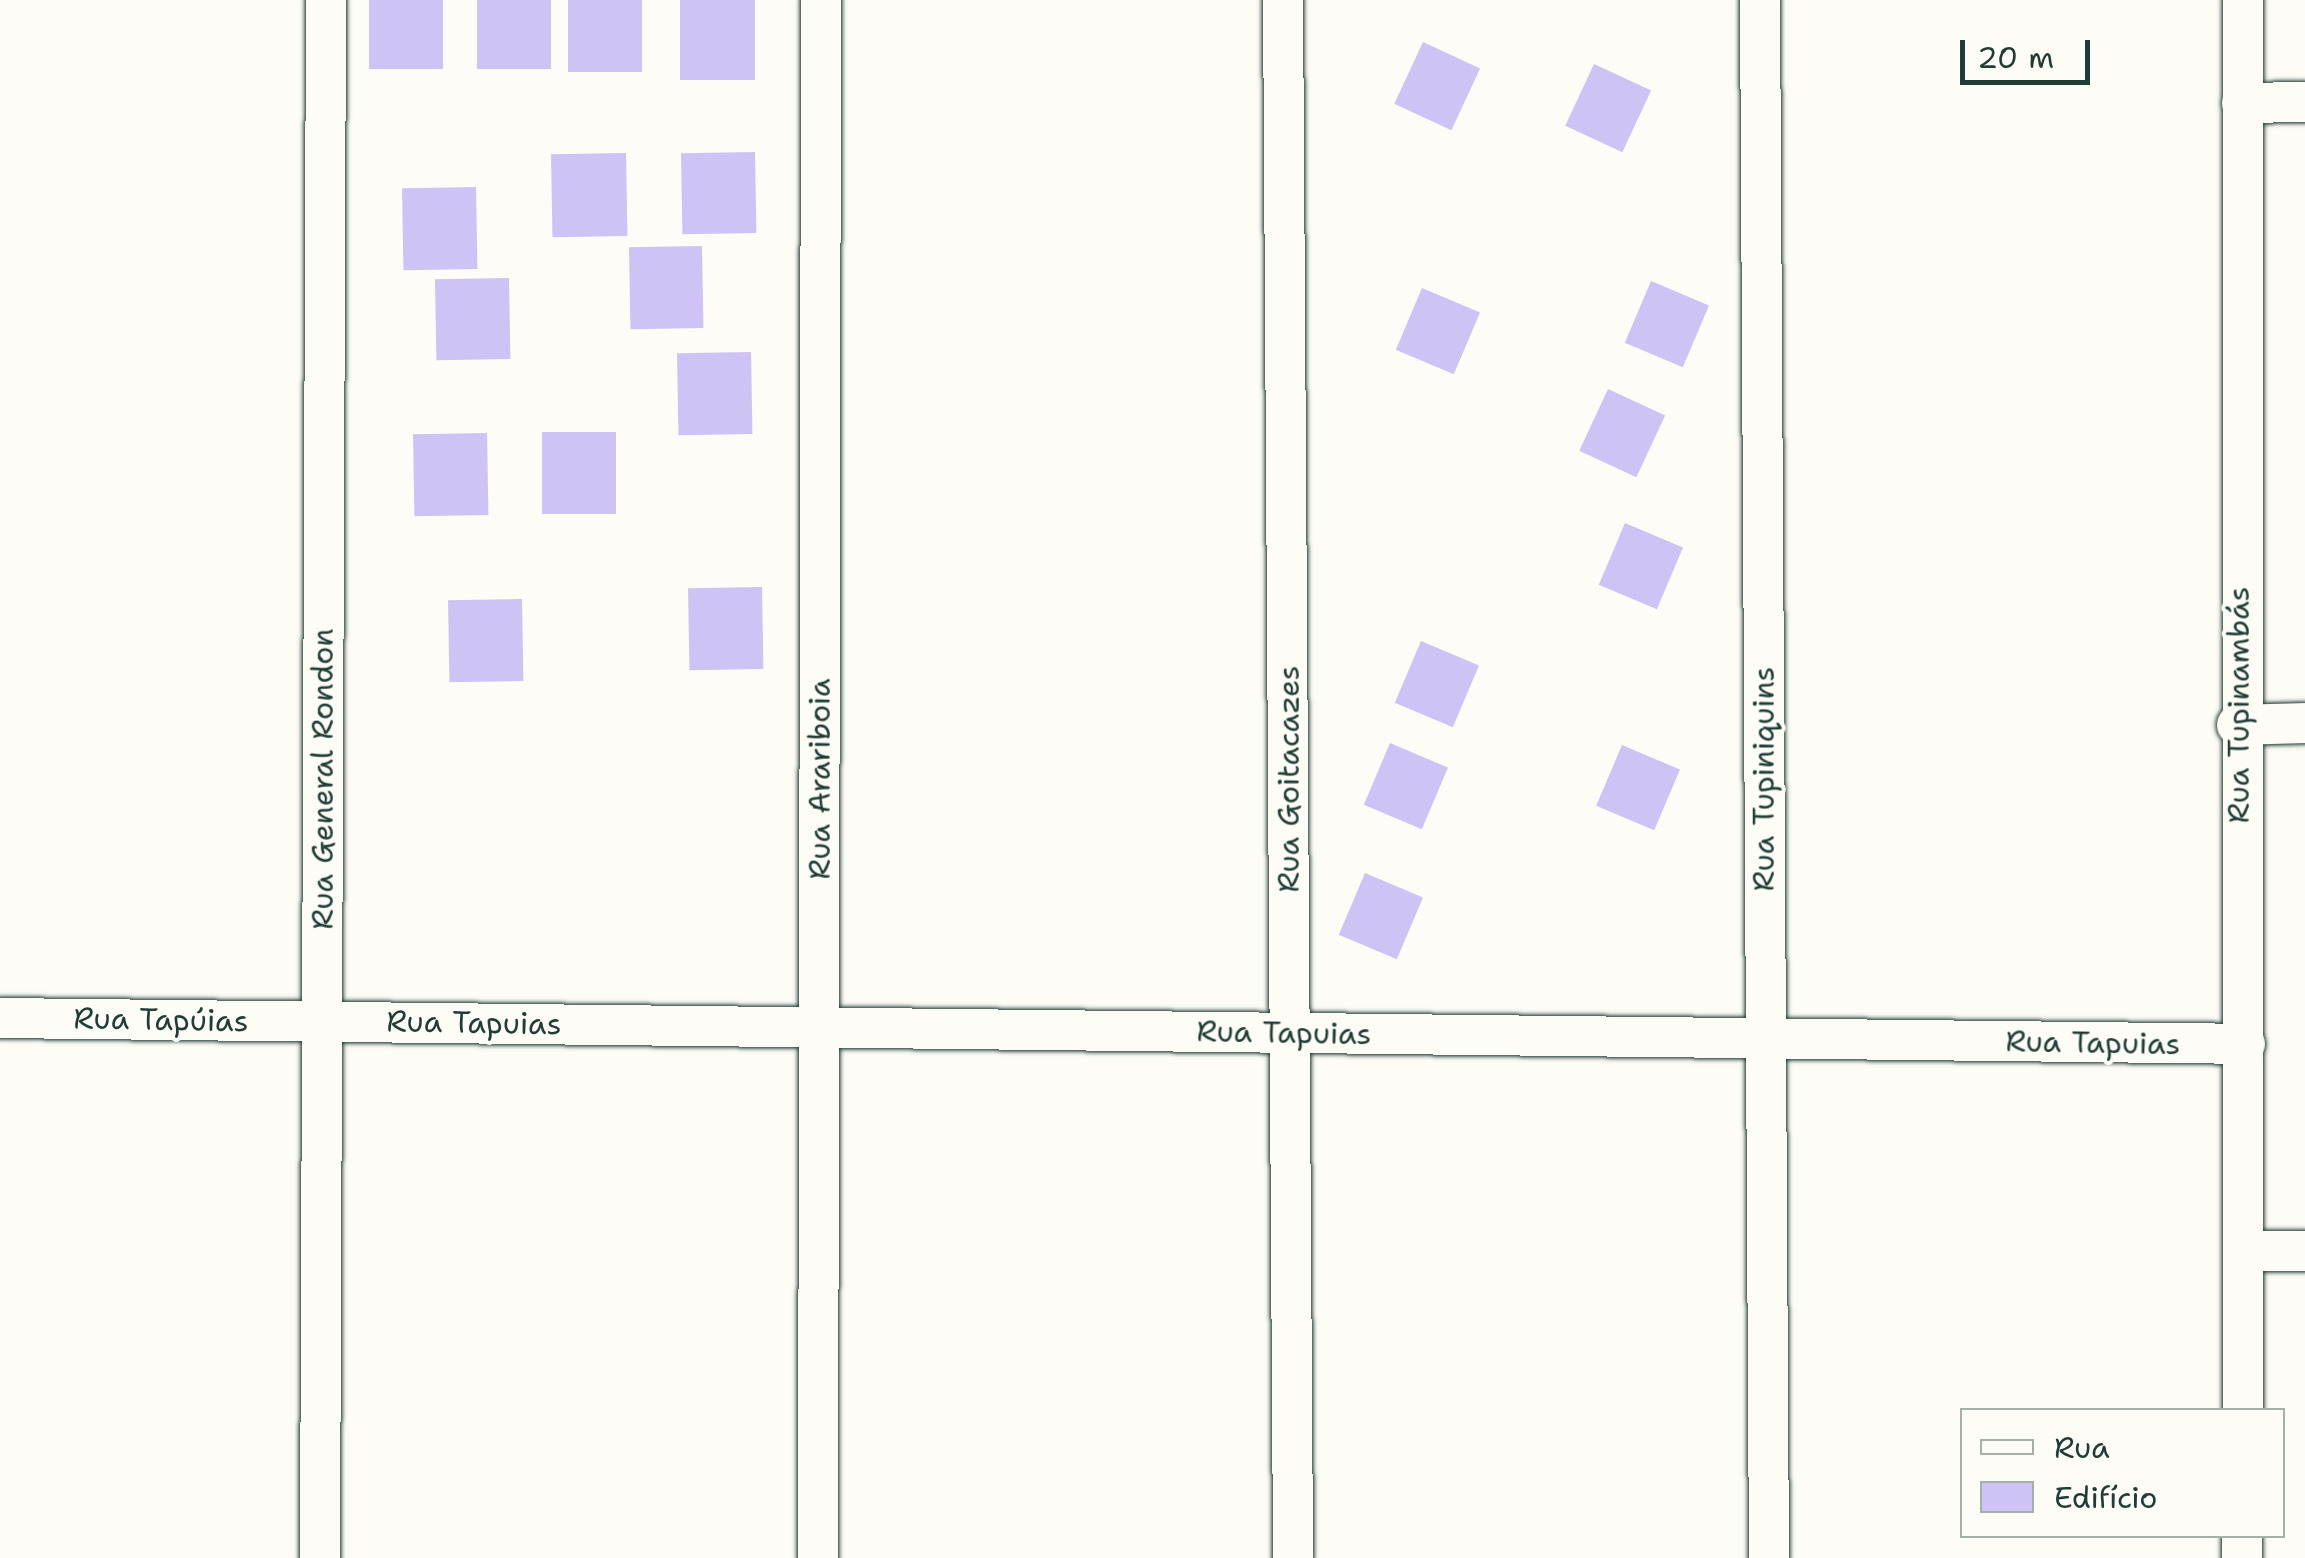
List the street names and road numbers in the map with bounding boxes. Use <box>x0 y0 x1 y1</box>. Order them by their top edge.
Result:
street label: Rua Tupinambás <box>2221 587 2257 823</box>
street label: Rua General Rondon <box>305 628 341 930</box>
street label: Rua Goitacazes <box>1271 665 1307 893</box>
street label: Rua Tupiniquins <box>1746 667 1782 891</box>
street label: Rua Arariboia <box>802 678 838 880</box>
street label: Rua Tapúias <box>73 1000 249 1040</box>
street label: Rua Tapuias <box>386 1003 562 1043</box>
street label: Rua Tapuias <box>1196 1013 1372 1053</box>
street label: Rua Tapuias <box>2005 1023 2181 1063</box>

